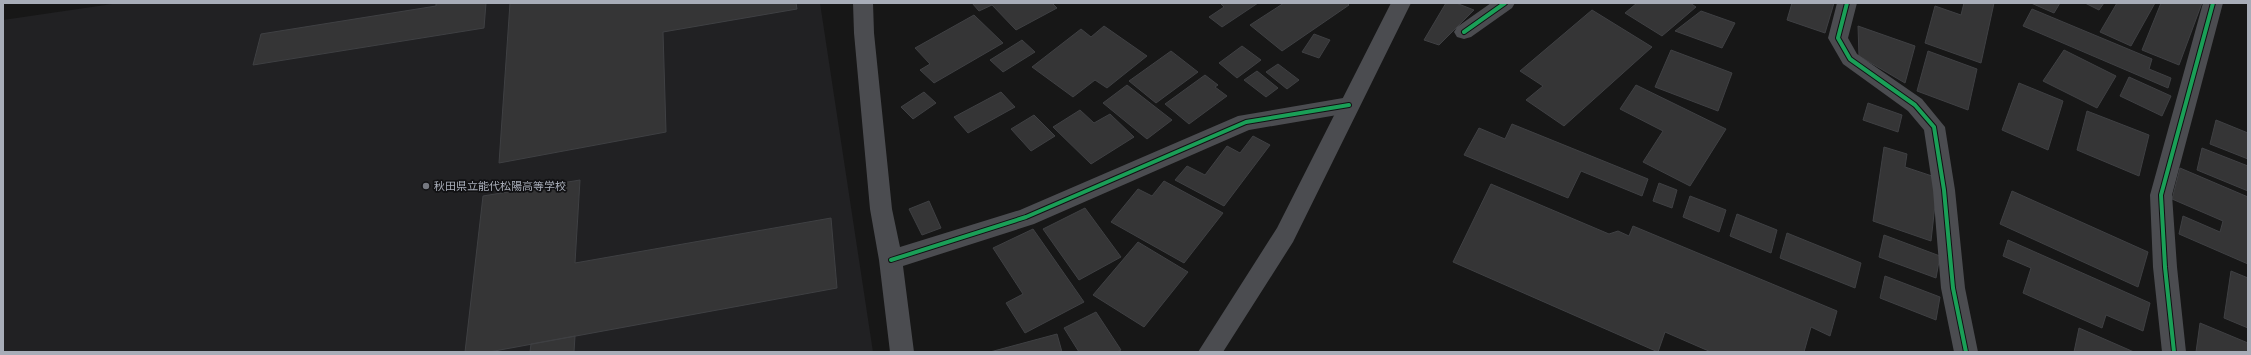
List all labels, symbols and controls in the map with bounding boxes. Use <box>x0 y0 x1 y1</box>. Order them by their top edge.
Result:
place label: 秋田県立能代松陽高等学校 <box>434 180 566 192</box>
marker: 秋田県立能代松陽高等学校 <box>421 181 431 191</box>

